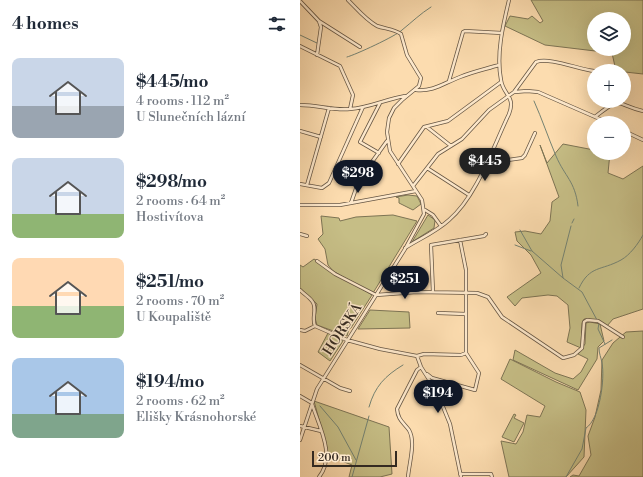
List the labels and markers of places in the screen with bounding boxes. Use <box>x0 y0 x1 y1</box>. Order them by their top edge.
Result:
pin: $445 <box>461 148 509 182</box>
pin: $298 <box>334 160 382 194</box>
pin: $251 <box>381 266 429 300</box>
pin: $194 <box>414 380 462 414</box>

